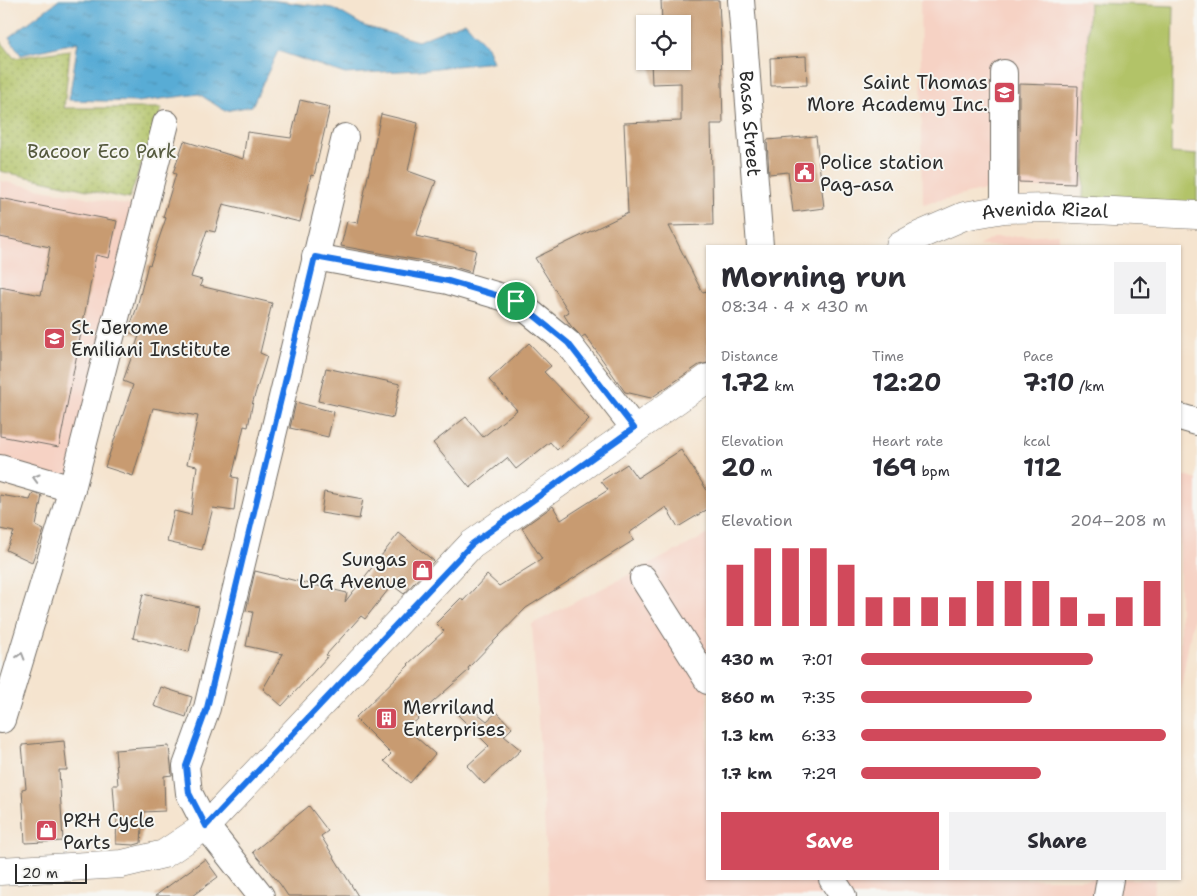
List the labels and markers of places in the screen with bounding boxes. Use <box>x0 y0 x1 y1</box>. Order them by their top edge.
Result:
place label: Saint Thomas More Academy Inc. <box>807 70 988 117</box>
school or university icon: Saint Thomas More Academy Inc. <box>992 81 1016 105</box>
place label: Police station Pag-asa <box>820 150 944 197</box>
public building icon: Police station Pag-asa <box>792 161 816 185</box>
pin <box>495 280 537 322</box>
place label: St. Jerome Emiliani Institute <box>71 315 231 362</box>
school or university icon: St. Jerome Emiliani Institute <box>43 326 67 350</box>
place label: Sungas LPG Avenue <box>299 547 407 594</box>
shop icon: Sungas LPG Avenue <box>411 558 435 582</box>
place label: Merriland Enterprises <box>403 695 505 742</box>
building icon: Merriland Enterprises <box>375 706 399 730</box>
place label: PRH Cycle Parts <box>63 808 155 855</box>
shop icon: PRH Cycle Parts <box>35 819 59 843</box>

